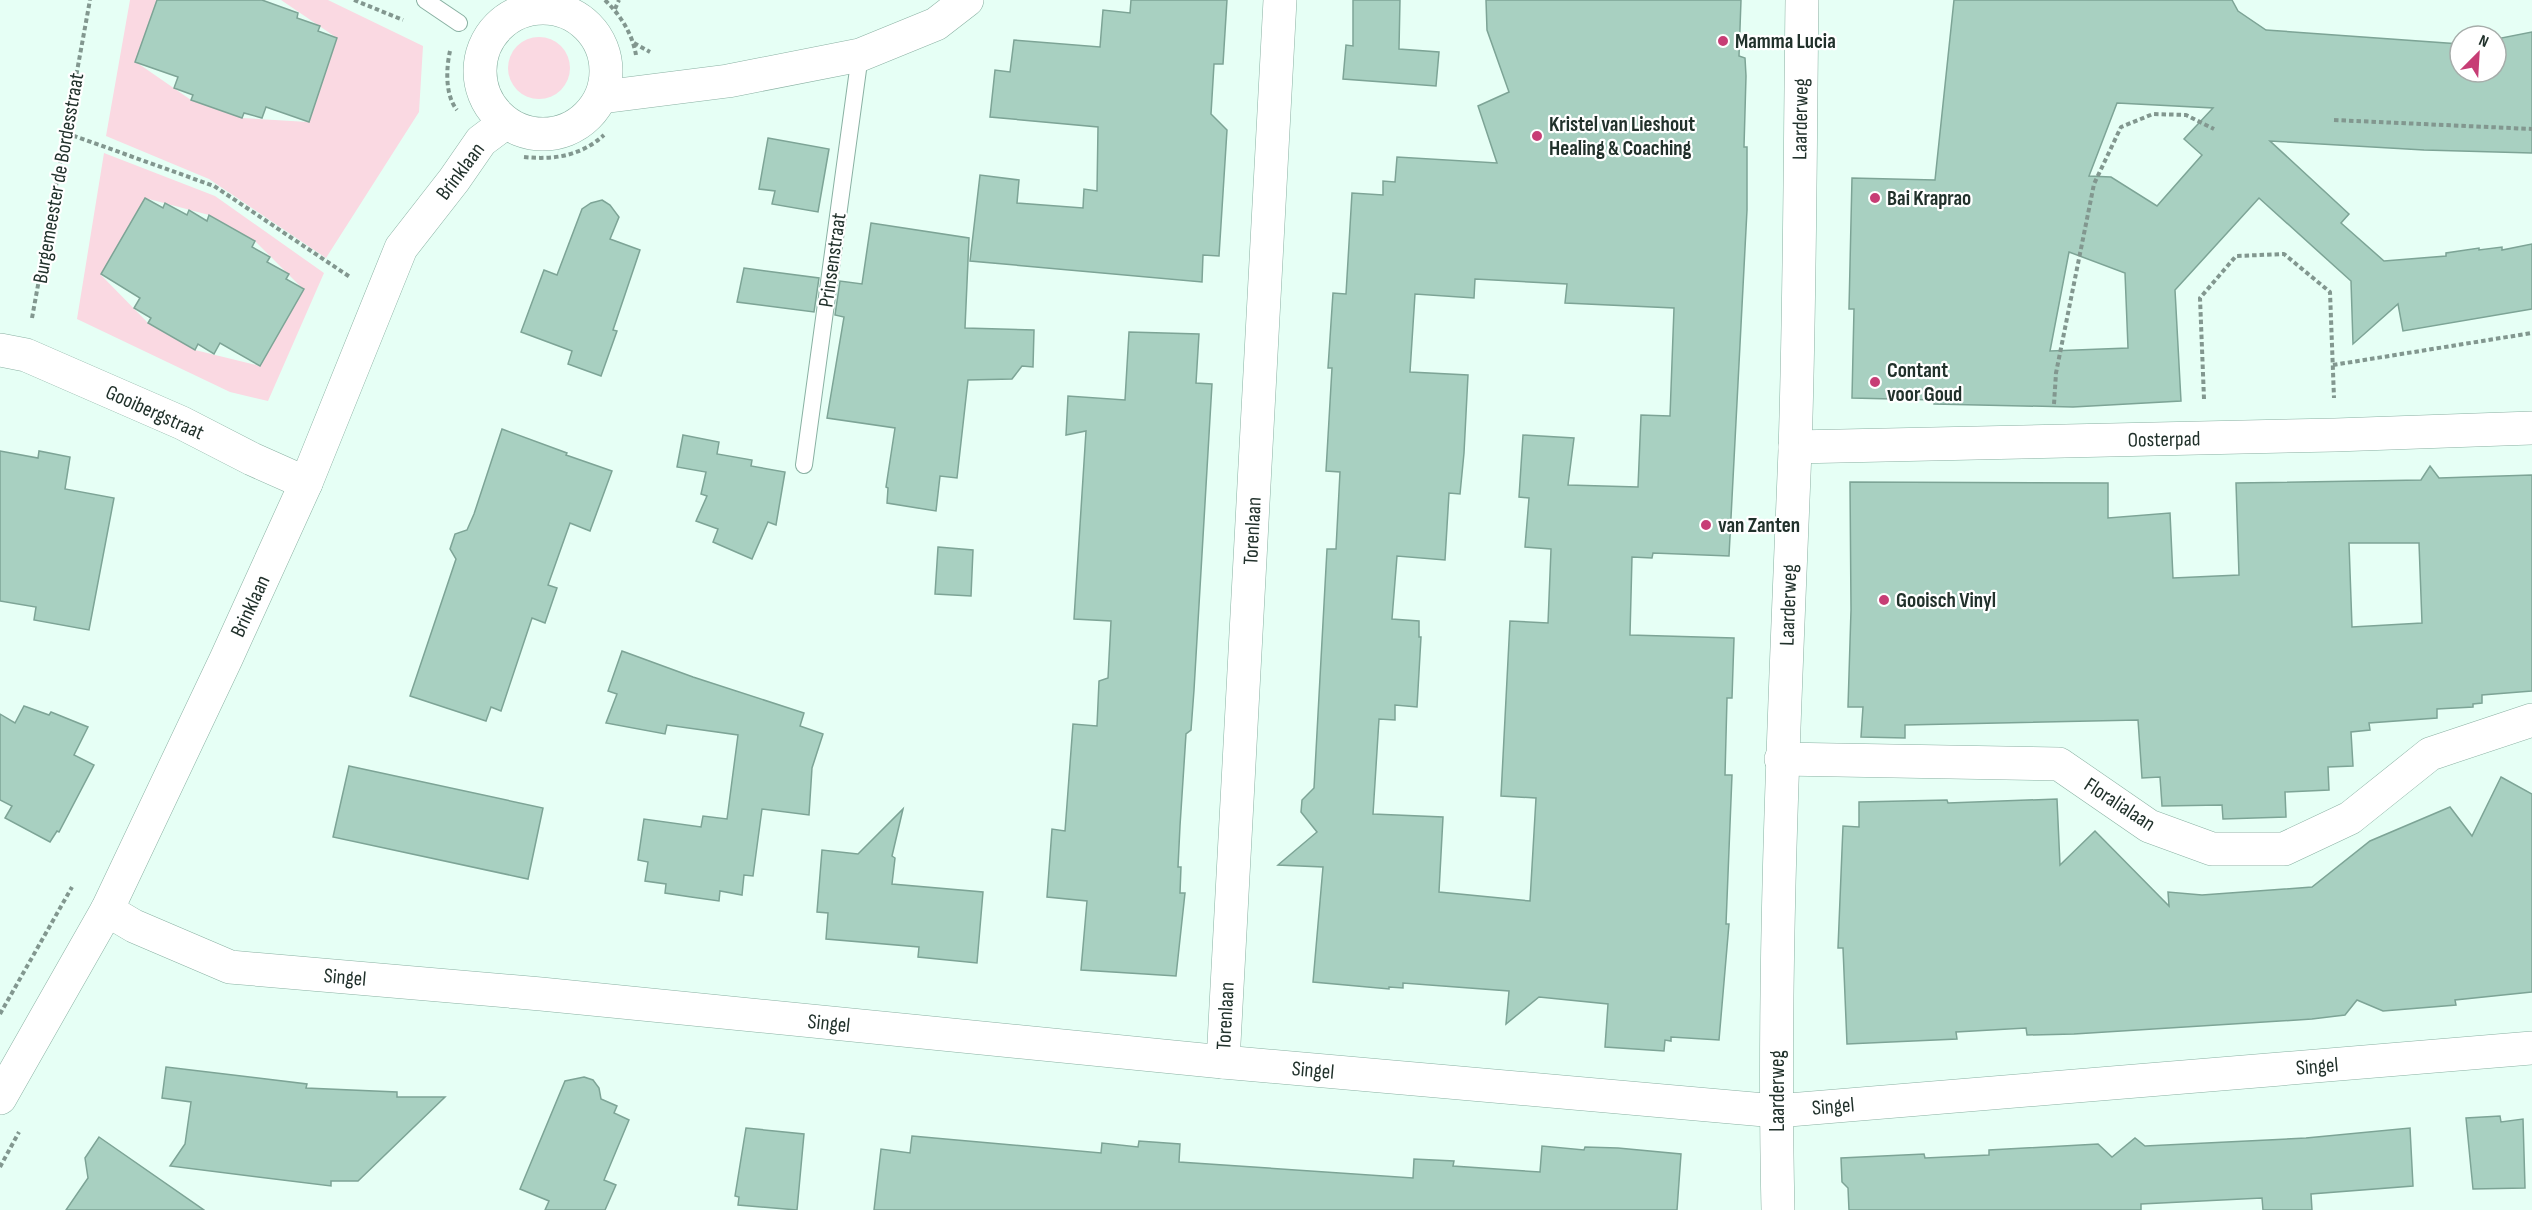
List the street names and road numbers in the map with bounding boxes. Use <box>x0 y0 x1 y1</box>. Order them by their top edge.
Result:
street label: Burgemeester de Bordesstraat <box>28 71 89 285</box>
street label: Laarderweg <box>1787 78 1814 160</box>
street label: Brinklaan <box>431 138 490 205</box>
street label: Prinsenstraat <box>814 211 851 309</box>
street label: Gooibergstraat <box>102 380 208 445</box>
street label: Oosterpad <box>2127 426 2201 453</box>
street label: Torenlaan <box>1238 496 1267 566</box>
street label: Laarderweg <box>1775 564 1802 646</box>
street label: Brinklaan <box>225 571 276 641</box>
street label: Floralialaan <box>2079 772 2160 837</box>
street label: Singel <box>323 963 367 992</box>
street label: Torenlaan <box>1211 981 1240 1051</box>
street label: Singel <box>806 1009 851 1038</box>
street label: Laarderweg <box>1765 1050 1790 1132</box>
street label: Singel <box>2295 1052 2339 1081</box>
street label: Singel <box>1291 1056 1335 1085</box>
street label: Singel <box>1811 1092 1855 1121</box>

